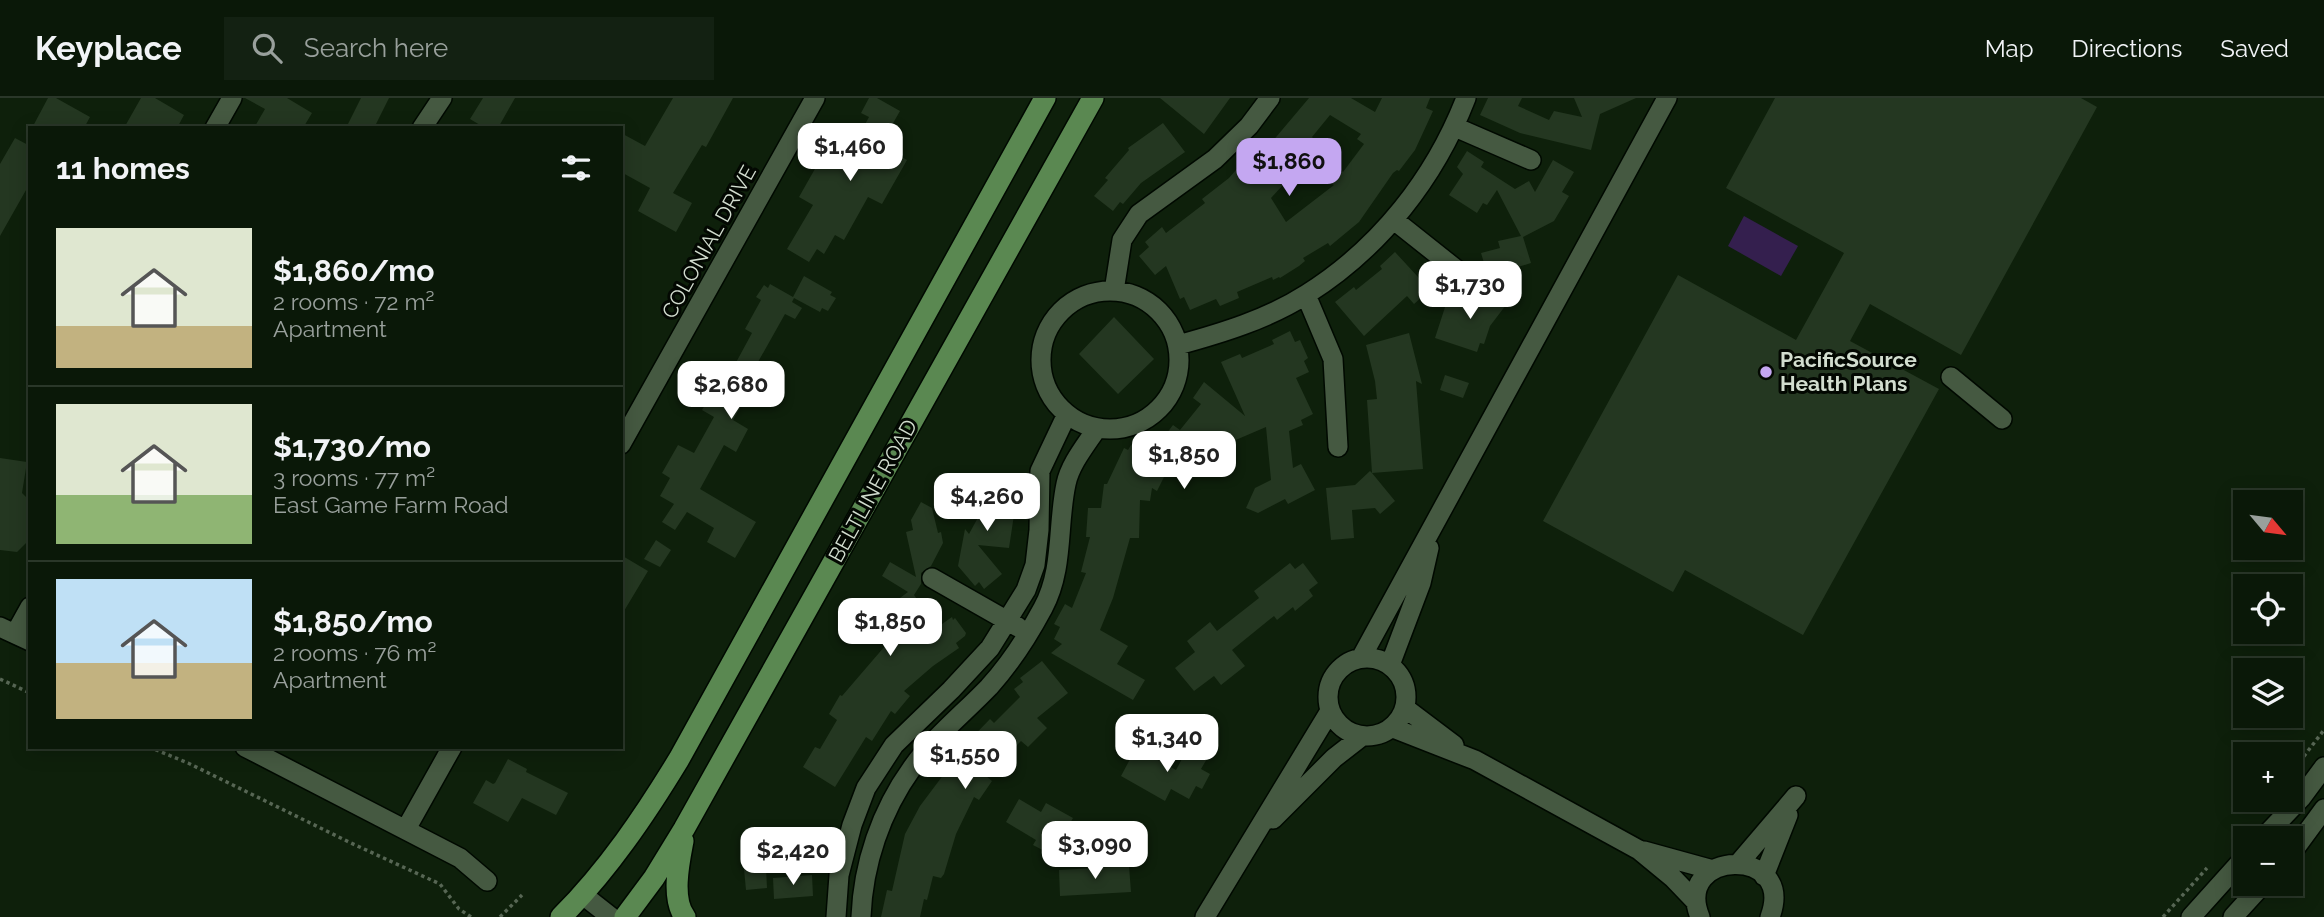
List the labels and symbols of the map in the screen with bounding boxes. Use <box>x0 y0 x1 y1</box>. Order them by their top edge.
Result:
pin: $1,460 <box>793 123 907 183</box>
pin: $1,860 <box>1232 139 1346 198</box>
street label: COLONIAL DRIVE <box>656 161 761 323</box>
pin: $1,730 <box>1413 262 1527 321</box>
place label: PacificSource Health Plans <box>1780 347 1917 396</box>
pin: $2,680 <box>674 362 788 421</box>
marker: PacificSource Health Plans <box>1758 364 1774 380</box>
street label: BELTLINE ROAD <box>823 415 922 567</box>
pin: $1,850 <box>1127 432 1241 491</box>
pin: $4,260 <box>930 474 1044 533</box>
north arrow <box>2233 490 2303 560</box>
pin: $1,850 <box>833 598 947 658</box>
pin: $1,340 <box>1110 714 1224 774</box>
pin: $1,550 <box>908 732 1022 791</box>
pin: $3,090 <box>1038 822 1152 881</box>
pin: $2,420 <box>736 828 850 887</box>

